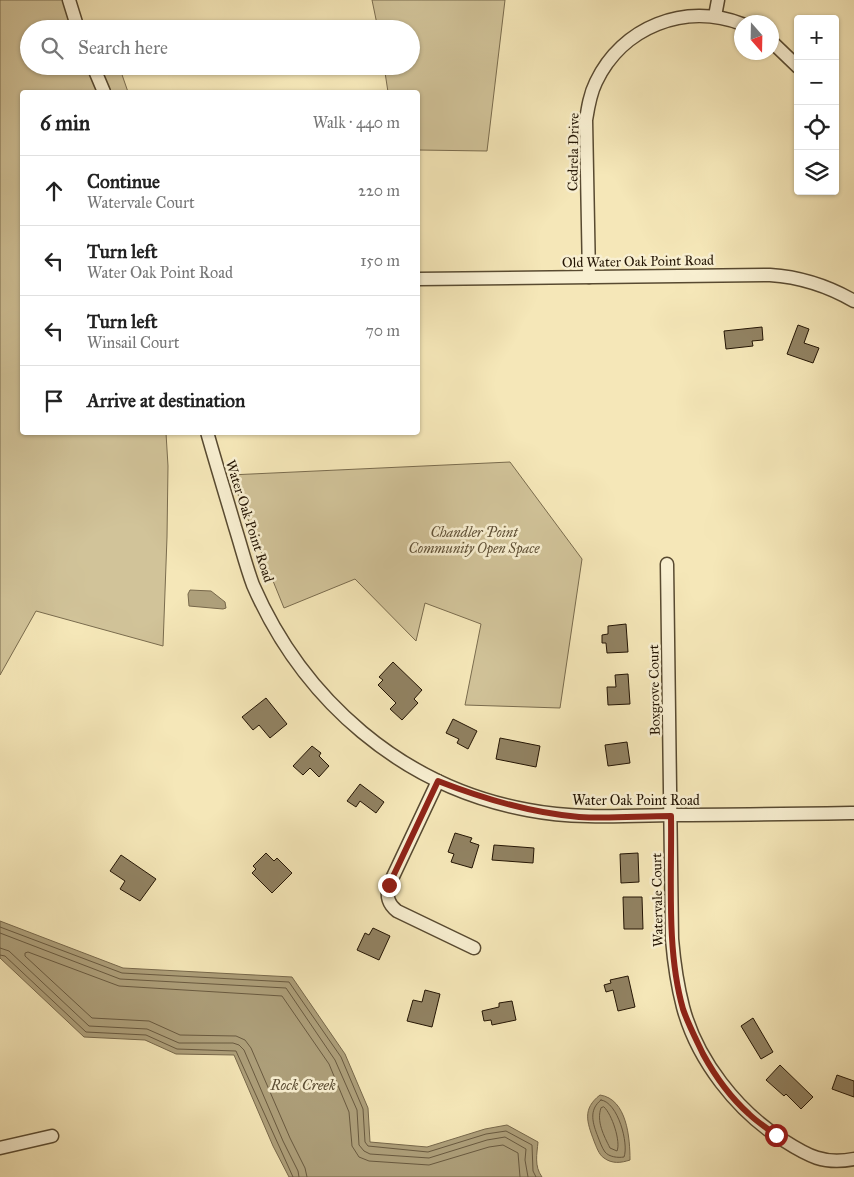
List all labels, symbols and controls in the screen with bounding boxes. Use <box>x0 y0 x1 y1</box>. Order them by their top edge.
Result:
north arrow <box>734 15 779 60</box>
map controls <box>794 15 839 195</box>
button: + <box>794 15 839 60</box>
search box <box>20 20 420 75</box>
icon: search <box>38 34 66 62</box>
text: Search here <box>78 36 168 59</box>
button: − <box>794 60 839 105</box>
button: locate <box>794 105 839 150</box>
text: 6 min <box>40 110 90 136</box>
street label: Cedrela Drive <box>564 112 583 191</box>
text: Walk · 440 m <box>313 113 400 132</box>
button: layers <box>794 150 839 195</box>
text: Continue <box>87 170 160 193</box>
icon: ahead <box>40 177 68 205</box>
text: 220 m <box>358 181 400 200</box>
text: Watervale Court <box>87 193 195 212</box>
text: Turn left <box>87 240 157 263</box>
icon: left <box>40 247 68 275</box>
text: 150 m <box>360 251 400 270</box>
street label: Old Water Oak Point Road <box>562 252 714 271</box>
text: Water Oak Point Road <box>87 263 233 282</box>
text: Turn left <box>87 310 157 333</box>
icon: left <box>40 317 68 345</box>
text: 70 m <box>365 321 400 340</box>
text: Winsail Court <box>87 333 179 352</box>
icon: arrive <box>40 387 68 415</box>
text: Arrive at destination <box>87 389 245 412</box>
street label: Water Oak Point Road <box>222 458 277 585</box>
park label: Chandler Point Community Open Space <box>409 524 540 558</box>
street label: Boxgrove Court <box>645 644 664 736</box>
street label: Water Oak Point Road <box>572 792 700 809</box>
street label: Watervale Court <box>648 853 667 947</box>
route end <box>378 874 401 897</box>
water label: Rock Creek <box>269 1076 336 1094</box>
route start <box>765 1124 788 1147</box>

